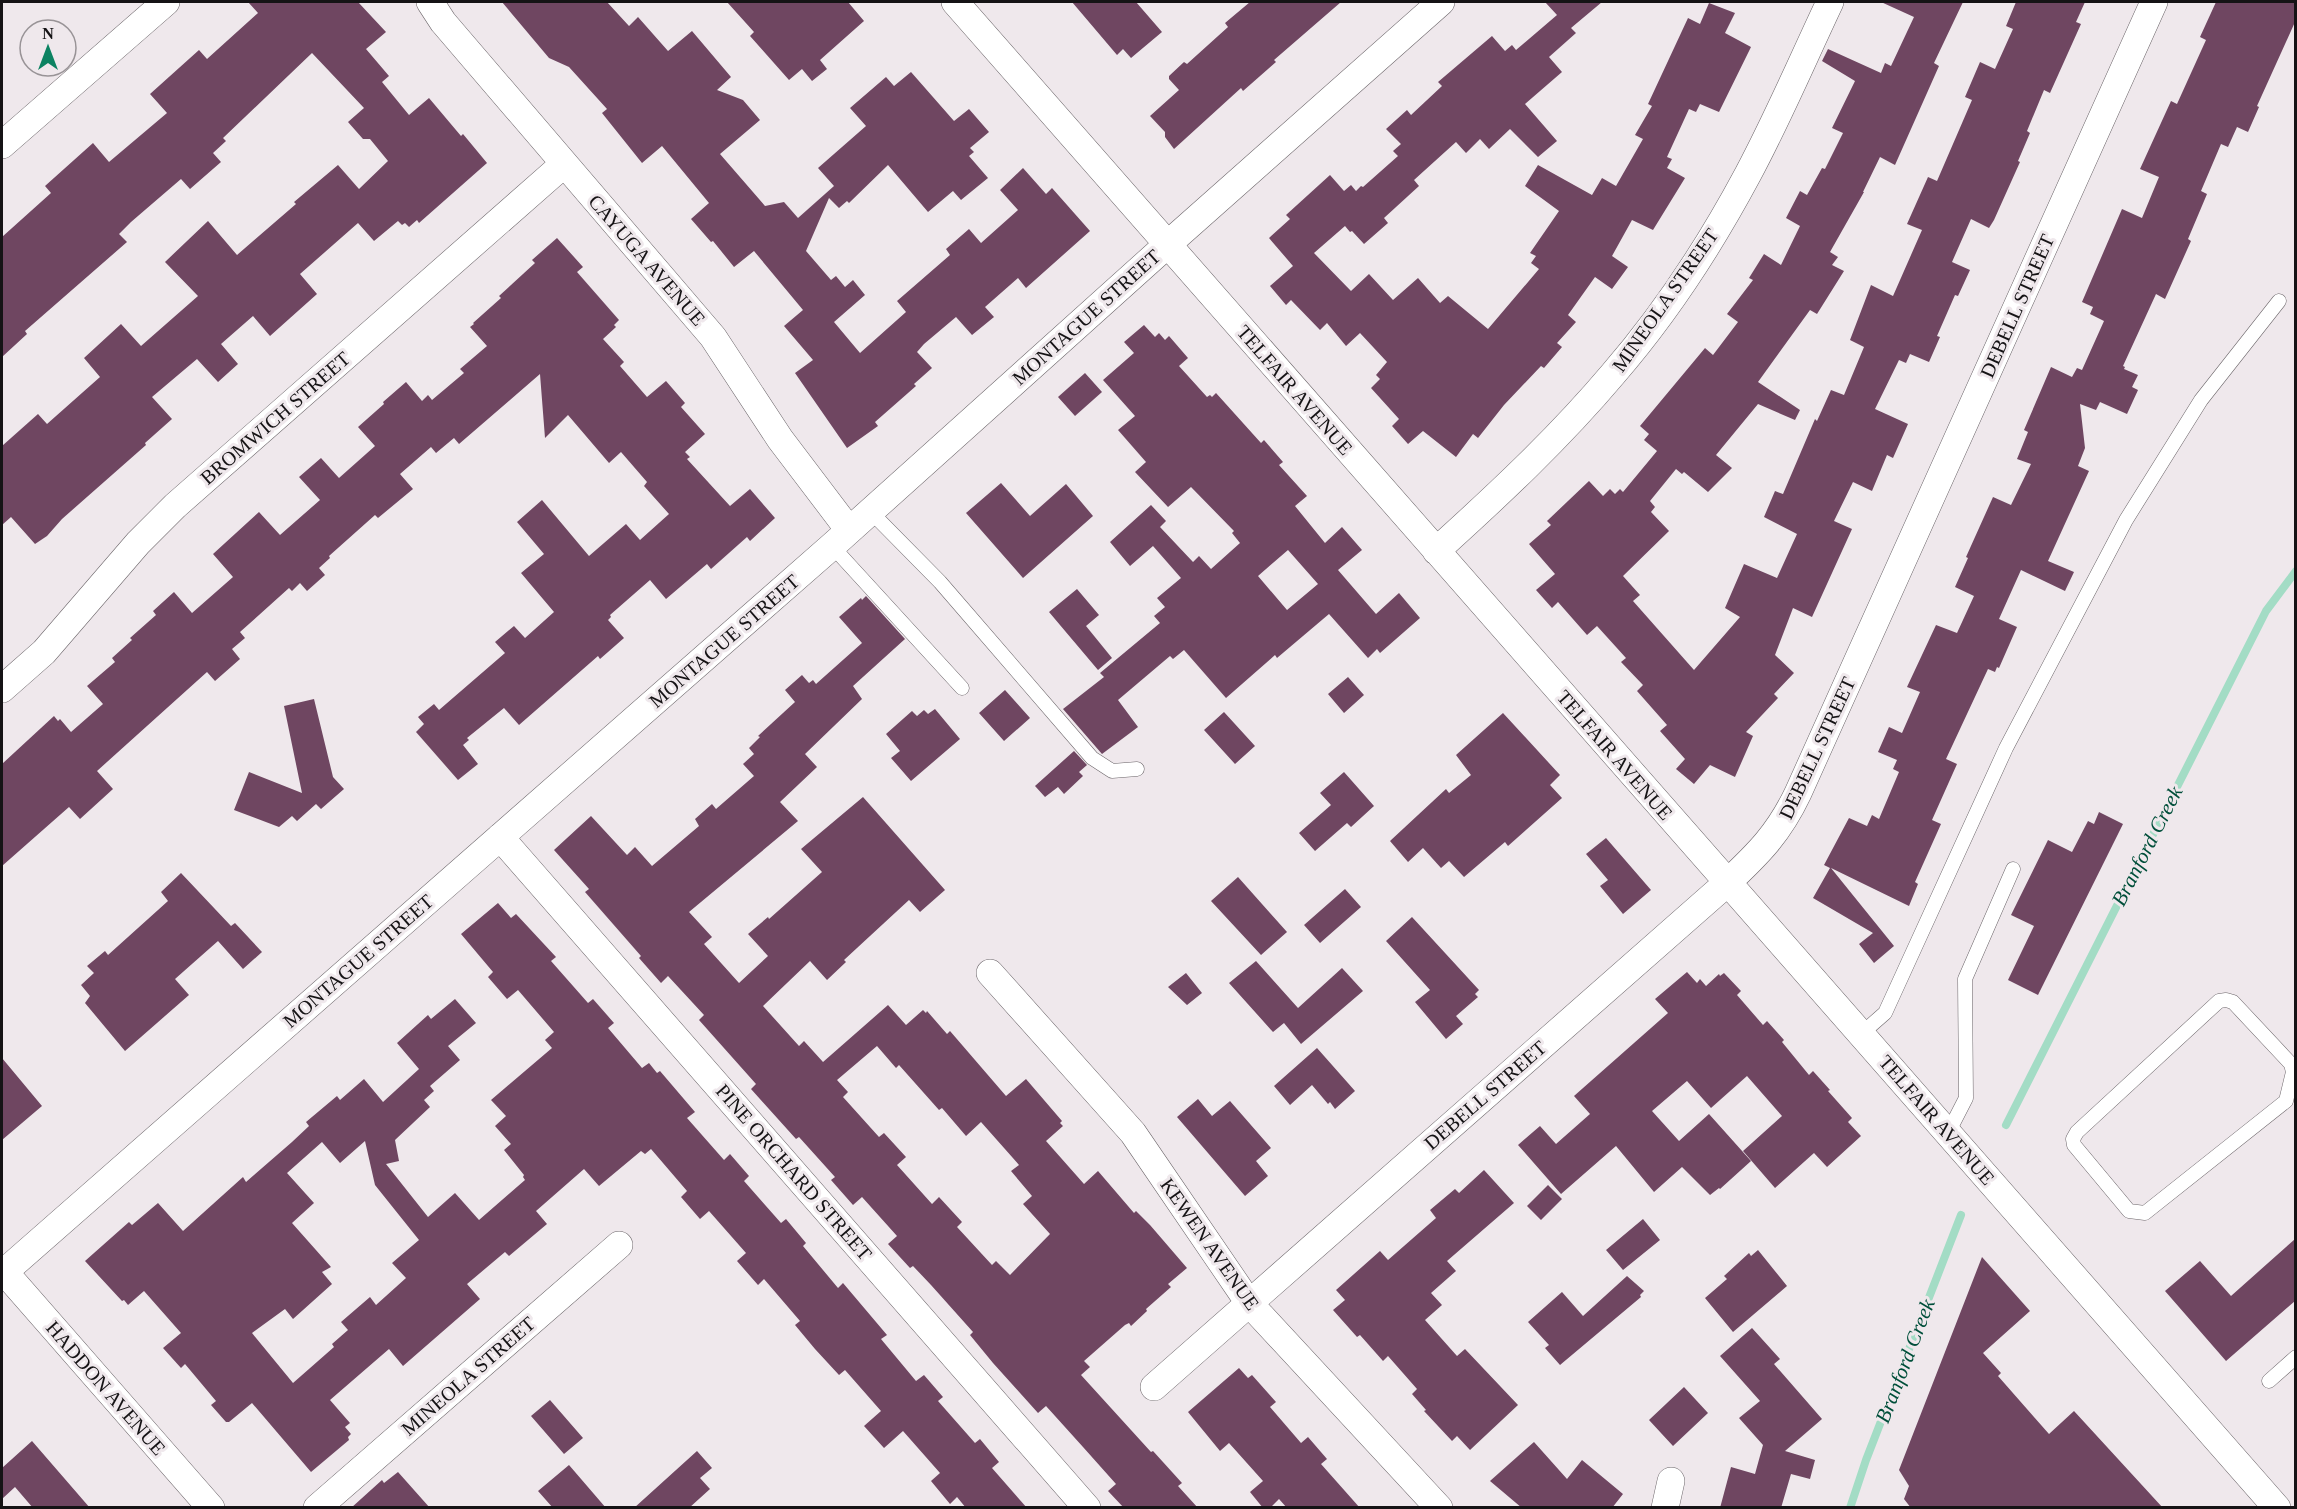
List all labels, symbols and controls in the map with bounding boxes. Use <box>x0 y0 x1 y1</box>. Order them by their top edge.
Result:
north arrow <box>18 18 78 78</box>
text: N <box>42 25 54 42</box>
street label: CAYUGA AVENUE <box>584 190 710 330</box>
street label: MINEOLA STREET <box>1607 224 1723 376</box>
street label: DEBELL STREET <box>1976 231 2058 381</box>
street label: MONTAGUE STREET <box>1008 245 1164 389</box>
street label: TELFAIR AVENUE <box>1233 321 1357 459</box>
street label: BROMWICH STREET <box>196 347 354 489</box>
street label: MONTAGUE STREET <box>645 570 803 712</box>
street label: DEBELL STREET <box>1774 673 1860 823</box>
street label: TELFAIR AVENUE <box>1553 686 1677 824</box>
water label: Branford Creek <box>2107 782 2188 910</box>
street label: MONTAGUE STREET <box>279 890 437 1032</box>
street label: DEBELL STREET <box>1420 1036 1550 1154</box>
street label: TELFAIR AVENUE <box>1875 1051 1999 1189</box>
street label: PINE ORCHARD STREET <box>712 1080 876 1264</box>
street label: KEWEN AVENUE <box>1156 1174 1264 1314</box>
water label: Branford Creek <box>1870 1295 1940 1426</box>
street label: MINEOLA STREET <box>397 1312 539 1440</box>
street label: HADDON AVENUE <box>42 1317 170 1459</box>

